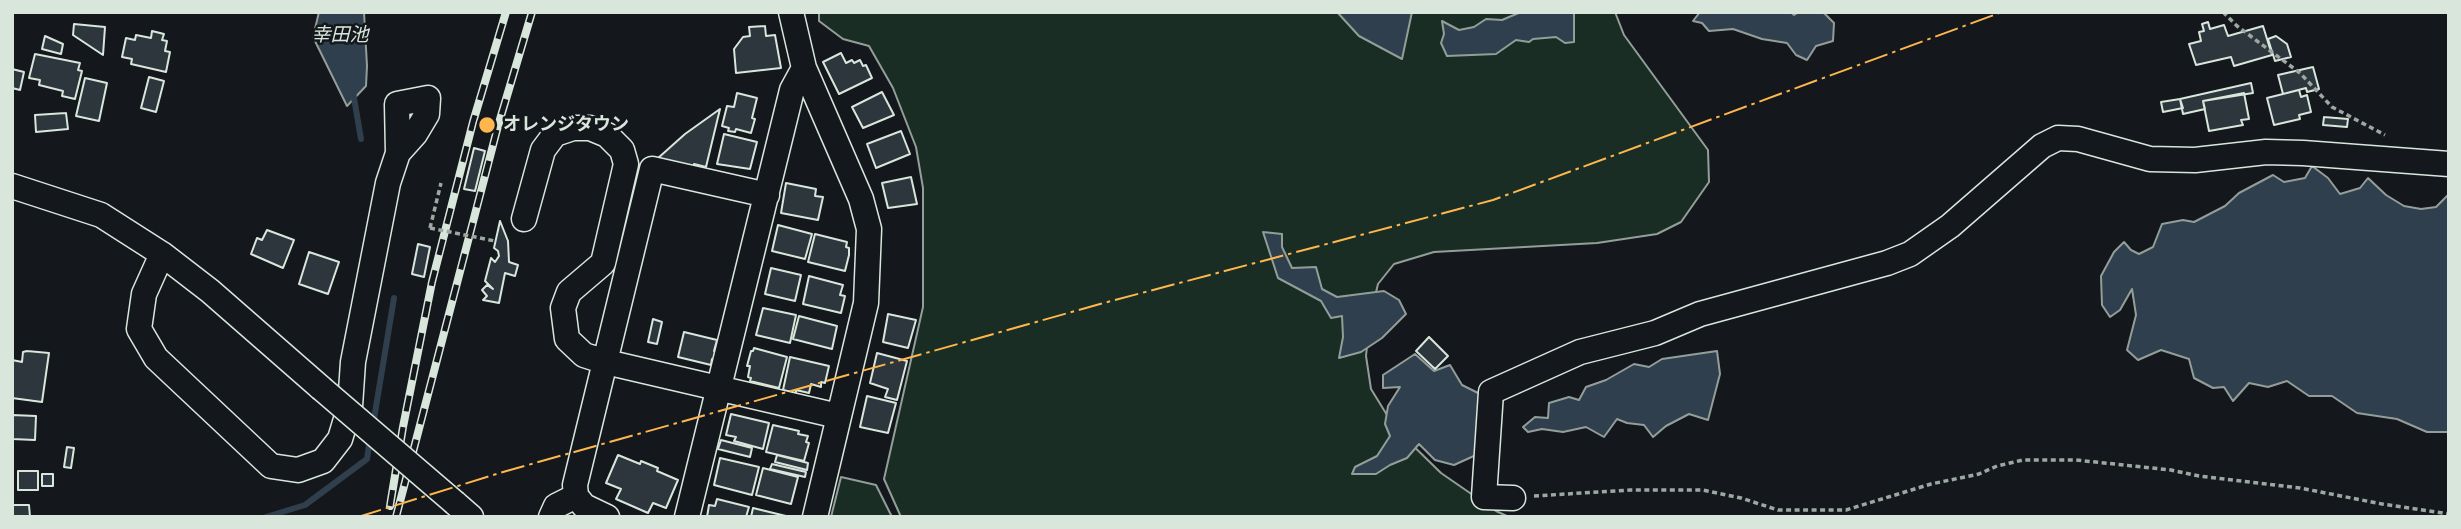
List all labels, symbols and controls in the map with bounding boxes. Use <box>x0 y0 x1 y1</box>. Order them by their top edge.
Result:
water label: 幸田池 <box>312 25 368 47</box>
place label: オレンジタウン <box>503 114 629 136</box>
marker: オレンジタウン <box>477 115 497 135</box>

